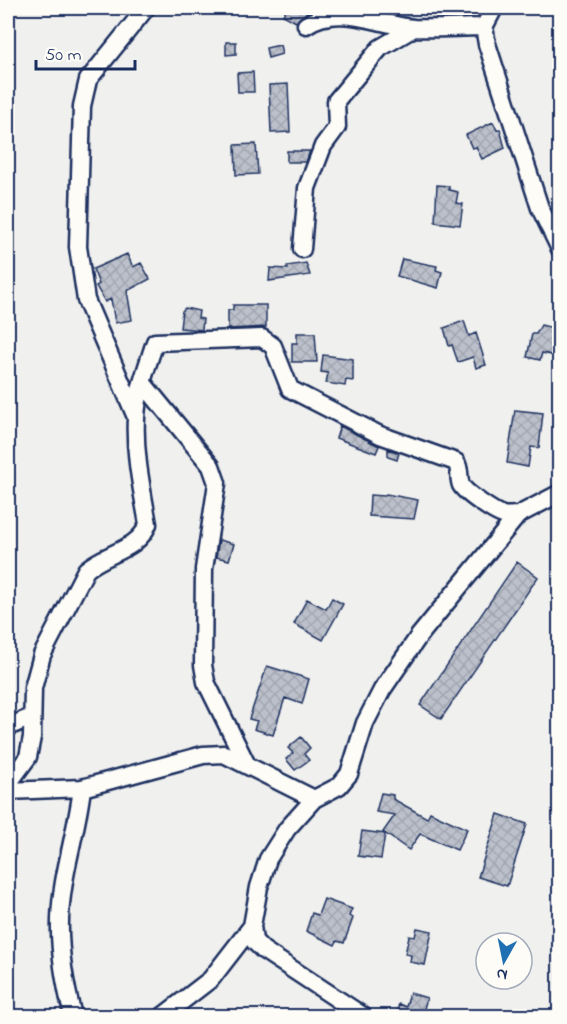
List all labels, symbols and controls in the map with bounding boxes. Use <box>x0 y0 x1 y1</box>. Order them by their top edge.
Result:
scale bar <box>36 33 135 71</box>
text: 50 m <box>45 43 82 69</box>
north arrow <box>474 931 534 991</box>
text: N <box>495 961 509 987</box>

